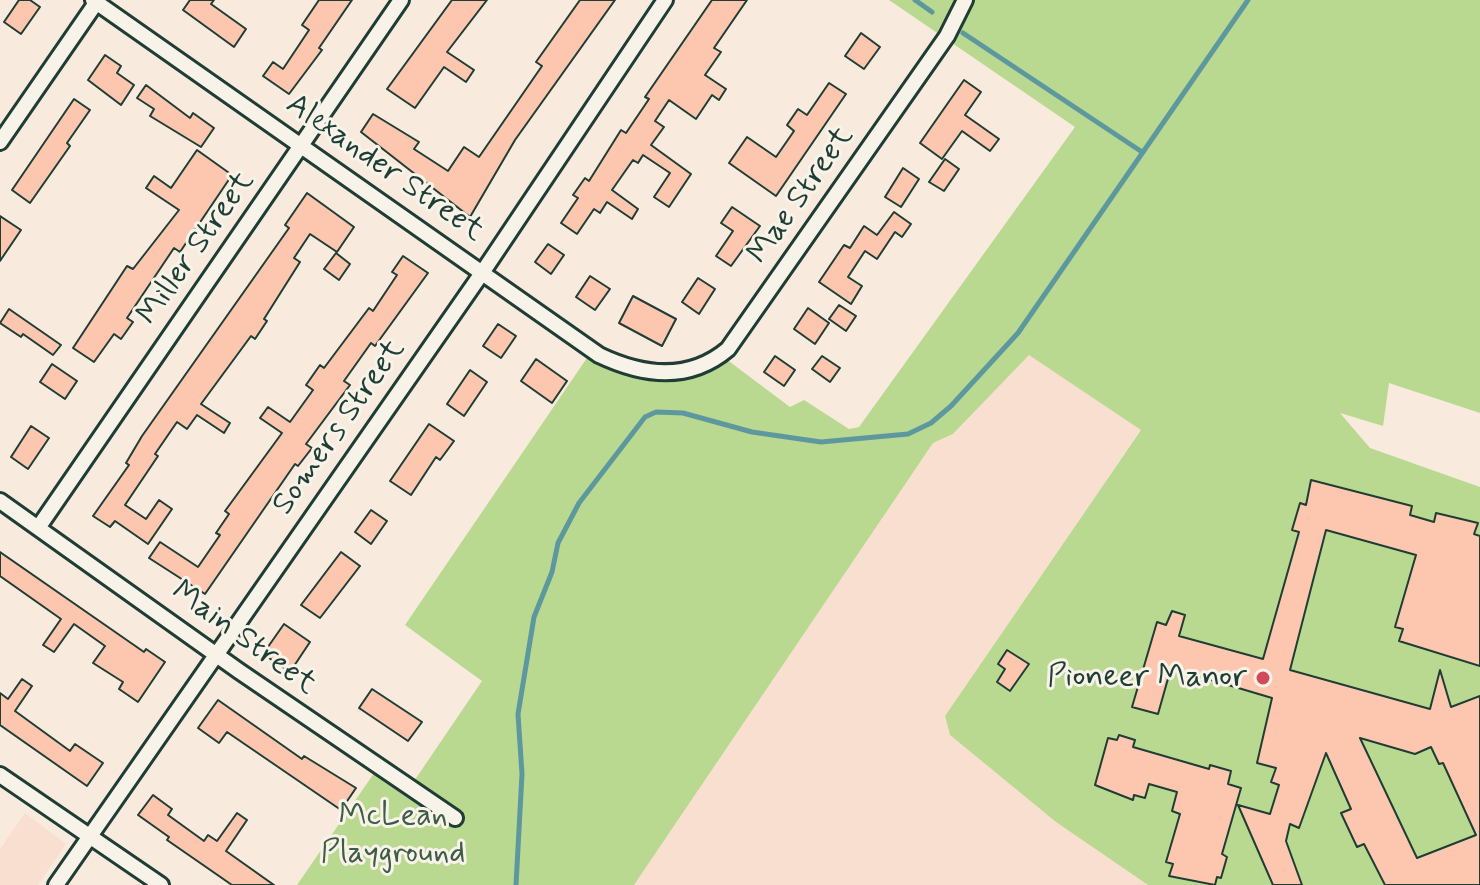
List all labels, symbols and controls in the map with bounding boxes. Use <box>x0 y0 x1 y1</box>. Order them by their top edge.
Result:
street label: Alexander Street <box>278 86 490 252</box>
street label: Mae Street <box>741 120 863 272</box>
street label: Miller Street <box>130 165 264 333</box>
street label: Somers Street <box>265 333 415 523</box>
street label: Main Street <box>163 573 323 705</box>
place label: Pioneer Manor <box>1047 659 1247 697</box>
marker: Pioneer Manor <box>1254 669 1272 687</box>
park label: McLean Playground <box>321 798 465 873</box>

